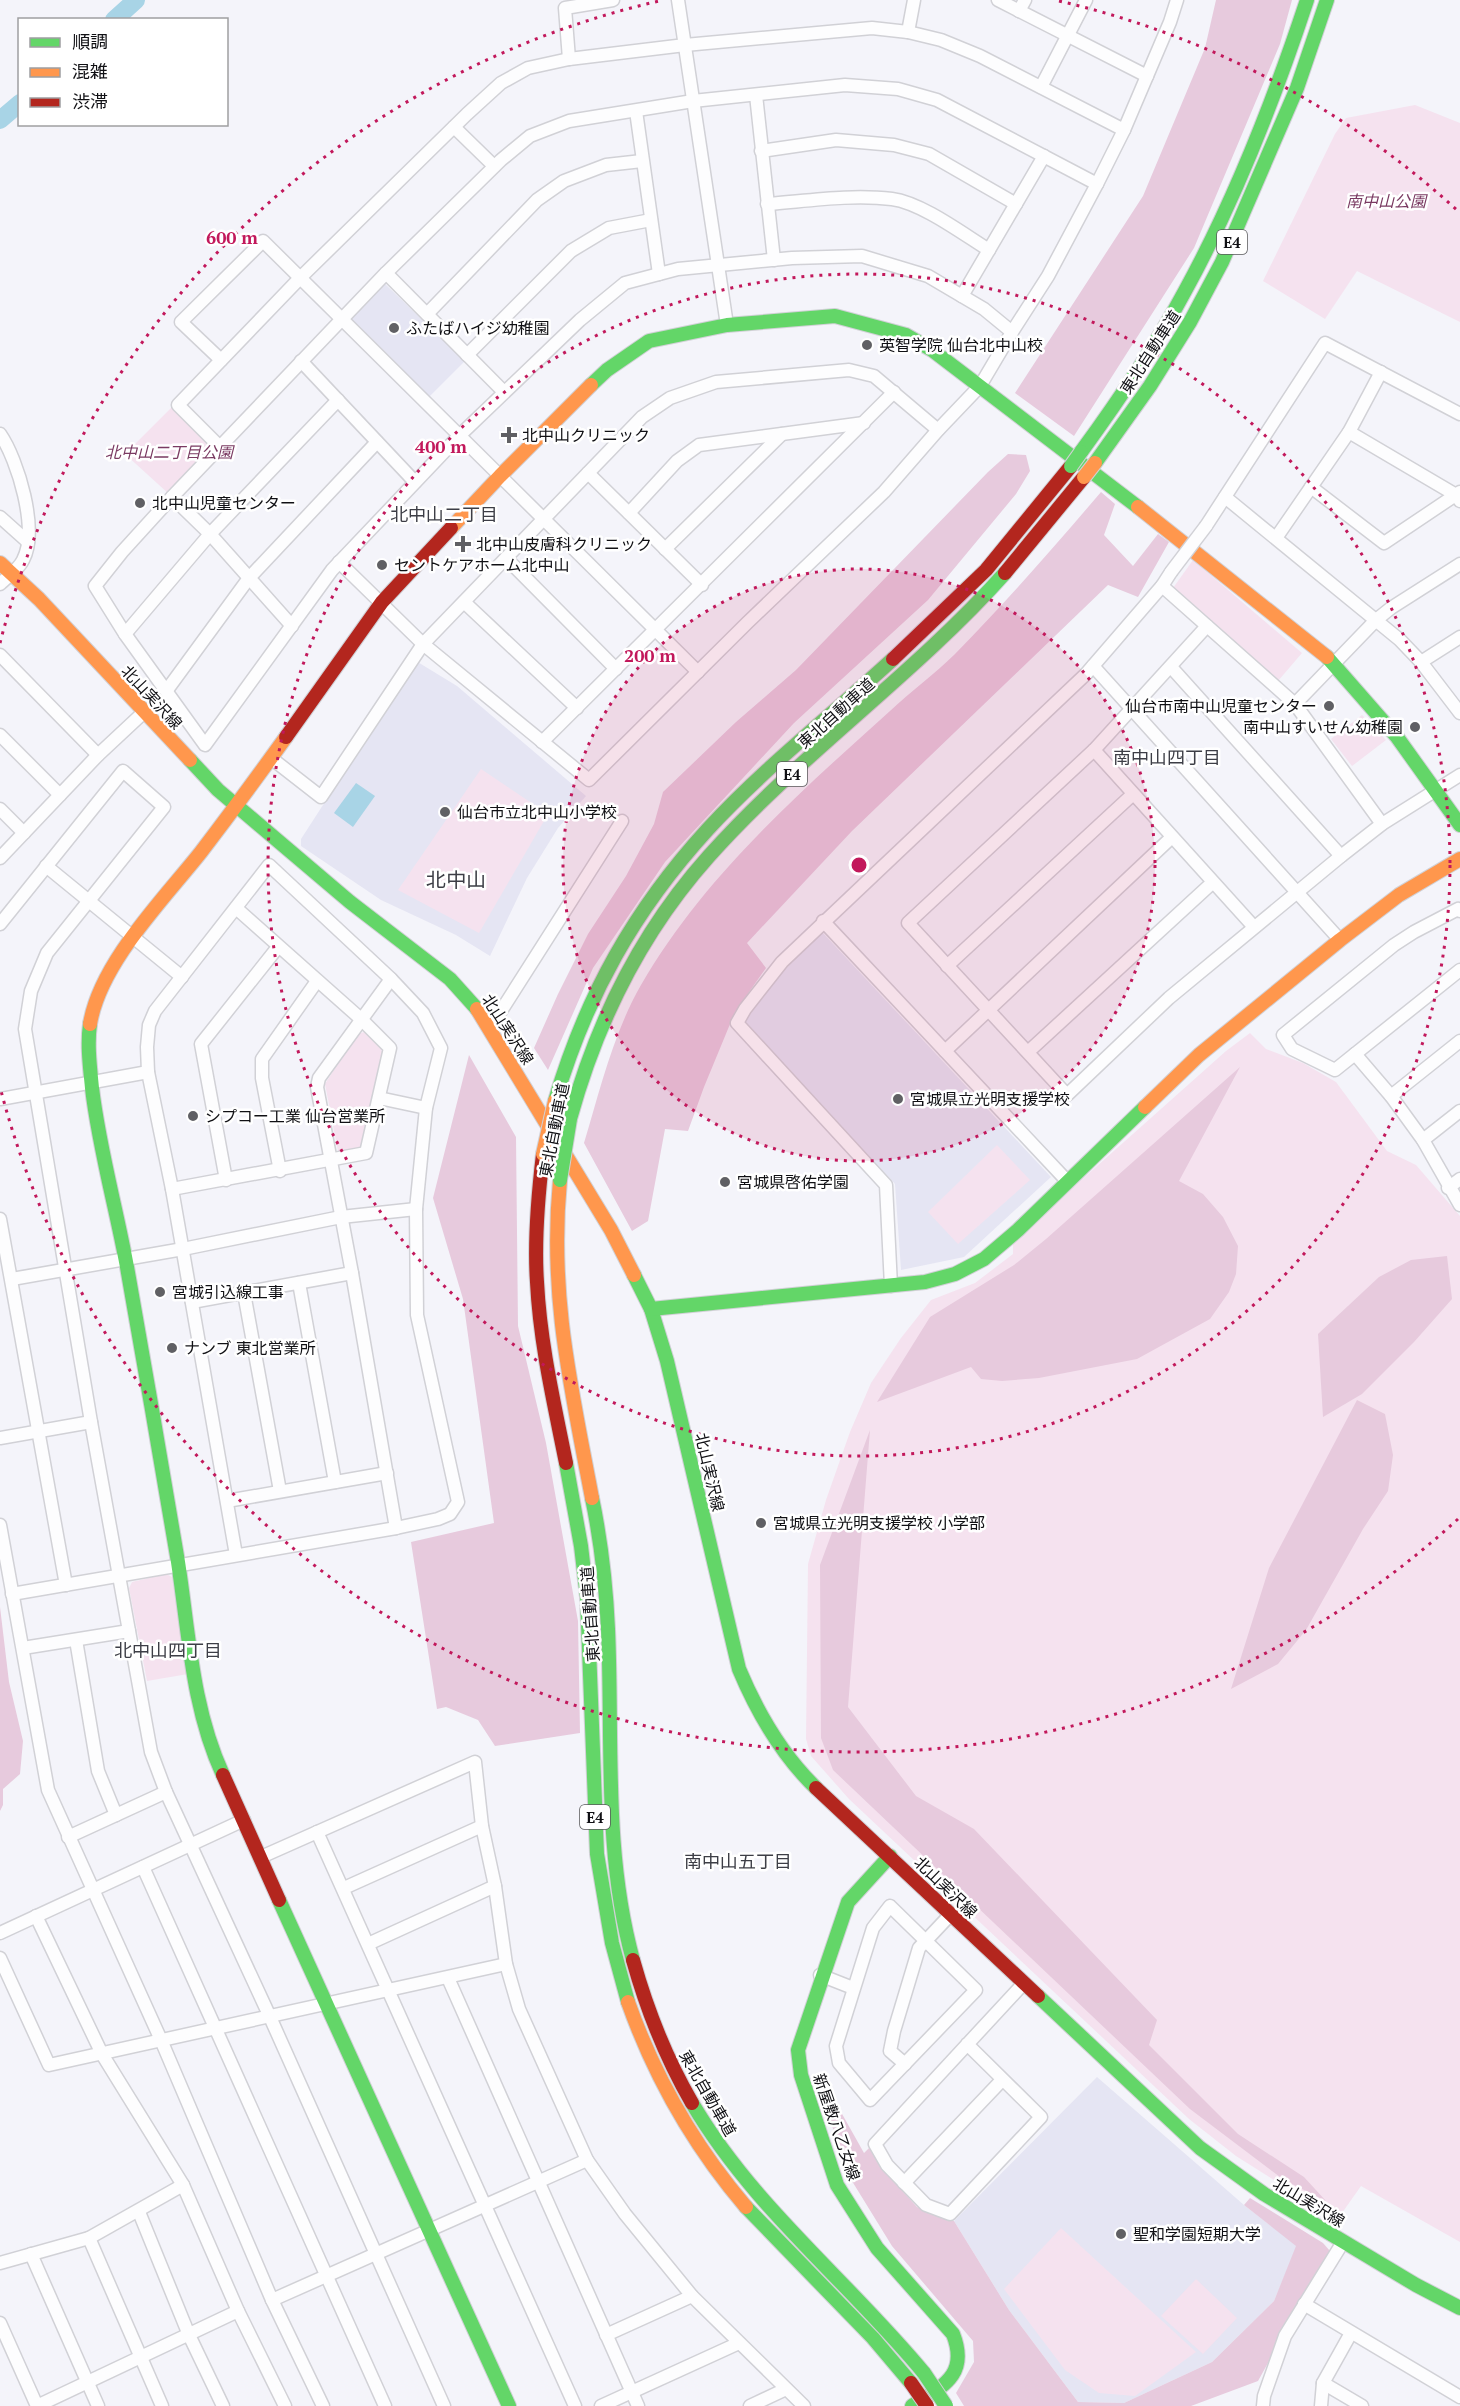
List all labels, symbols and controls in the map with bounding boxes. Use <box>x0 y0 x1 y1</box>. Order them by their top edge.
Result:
legend <box>18 18 228 126</box>
text: 順調 <box>72 29 108 53</box>
text: 混雑 <box>72 59 108 83</box>
text: 渋滞 <box>72 89 108 113</box>
park label: 南中山公園 <box>1346 190 1428 212</box>
text: 600 m <box>206 225 258 249</box>
road number: E4 <box>1217 230 1247 254</box>
street label: 東北自動車道 <box>1115 306 1185 398</box>
place label: ふたばハイジ幼稚園 <box>406 317 550 339</box>
marker: ふたばハイジ幼稚園 <box>387 321 401 335</box>
place label: 英智学院 仙台北中山校 <box>879 334 1043 356</box>
marker: 英智学院 仙台北中山校 <box>860 338 874 352</box>
place label: 北中山クリニック <box>522 424 650 446</box>
marker: 北中山クリニック <box>500 426 518 444</box>
text: 400 m <box>415 434 467 458</box>
park label: 北中山二丁目公園 <box>105 441 235 463</box>
place label: 北中山児童センター <box>152 492 296 514</box>
marker: 北中山児童センター <box>133 496 147 510</box>
district label: 北中山二丁目 <box>390 502 498 526</box>
place label: 北中山皮膚科クリニック <box>476 533 652 555</box>
marker: 北中山皮膚科クリニック <box>454 535 472 553</box>
place label: セントケアホーム北中山 <box>394 554 570 576</box>
marker: セントケアホーム北中山 <box>375 558 389 572</box>
text: 200 m <box>624 643 676 667</box>
street label: 北山実沢線 <box>117 660 187 734</box>
street label: 東北自動車道 <box>793 673 879 753</box>
place label: 仙台市南中山児童センター <box>1125 695 1317 717</box>
marker: 仙台市南中山児童センター <box>1322 699 1336 713</box>
place label: 南中山すいせん幼稚園 <box>1243 716 1403 738</box>
marker: 南中山すいせん幼稚園 <box>1408 720 1422 734</box>
district label: 南中山四丁目 <box>1113 745 1221 769</box>
road number: E4 <box>777 762 807 786</box>
place label: 仙台市立北中山小学校 <box>457 801 617 823</box>
marker: 仙台市立北中山小学校 <box>438 805 452 819</box>
centre of rings <box>849 855 869 875</box>
district label: 北中山 <box>426 866 486 893</box>
street label: 北山実沢線 <box>477 989 539 1069</box>
street label: 東北自動車道 <box>534 1081 574 1179</box>
place label: 宮城県立光明支援学校 <box>910 1088 1070 1110</box>
marker: 宮城県立光明支援学校 <box>891 1092 905 1106</box>
place label: シプコー工業 仙台営業所 <box>205 1105 385 1127</box>
marker: シプコー工業 仙台営業所 <box>186 1109 200 1123</box>
place label: 宮城県啓佑学園 <box>737 1171 849 1193</box>
marker: 宮城県啓佑学園 <box>718 1175 732 1189</box>
place label: 宮城引込線工事 <box>172 1281 284 1303</box>
marker: 宮城引込線工事 <box>153 1285 167 1299</box>
place label: ナンブ 東北営業所 <box>184 1337 315 1359</box>
marker: ナンブ 東北営業所 <box>165 1341 179 1355</box>
street label: 北山実沢線 <box>690 1431 730 1513</box>
place label: 宮城県立光明支援学校 小学部 <box>773 1512 985 1534</box>
marker: 宮城県立光明支援学校 小学部 <box>754 1516 768 1530</box>
street label: 東北自動車道 <box>576 1565 604 1663</box>
district label: 北中山四丁目 <box>114 1638 222 1662</box>
road number: E4 <box>580 1805 610 1829</box>
district label: 南中山五丁目 <box>684 1849 792 1873</box>
street label: 北山実沢線 <box>910 1851 982 1923</box>
street label: 東北自動車道 <box>674 2046 742 2140</box>
street label: 新屋敷八乙女線 <box>808 2070 866 2184</box>
street label: 北山実沢線 <box>1269 2172 1349 2232</box>
place label: 聖和学園短期大学 <box>1133 2223 1261 2245</box>
marker: 聖和学園短期大学 <box>1114 2227 1128 2241</box>

